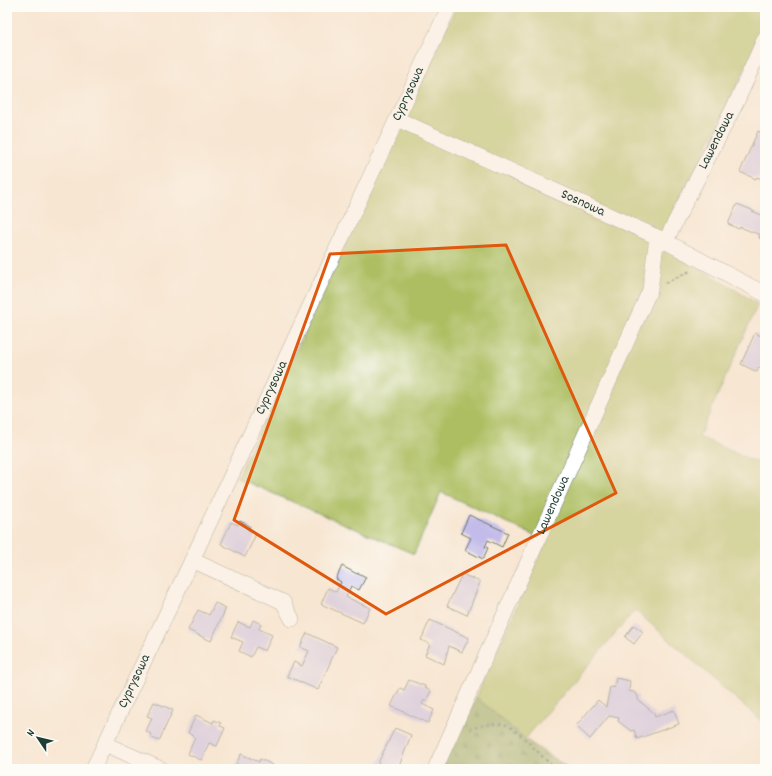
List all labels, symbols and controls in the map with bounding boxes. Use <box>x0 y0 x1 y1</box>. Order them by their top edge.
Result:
street label: Cyprysowa <box>387 63 430 124</box>
street label: Lawendowa <box>694 108 740 173</box>
street label: Sosnowa <box>557 185 609 222</box>
street label: Cyprysowa <box>251 357 293 418</box>
street label: Lawendowa <box>531 472 575 538</box>
street label: Cyprysowa <box>113 651 156 712</box>
north arrow <box>18 718 58 758</box>
text: N <box>23 726 40 740</box>

